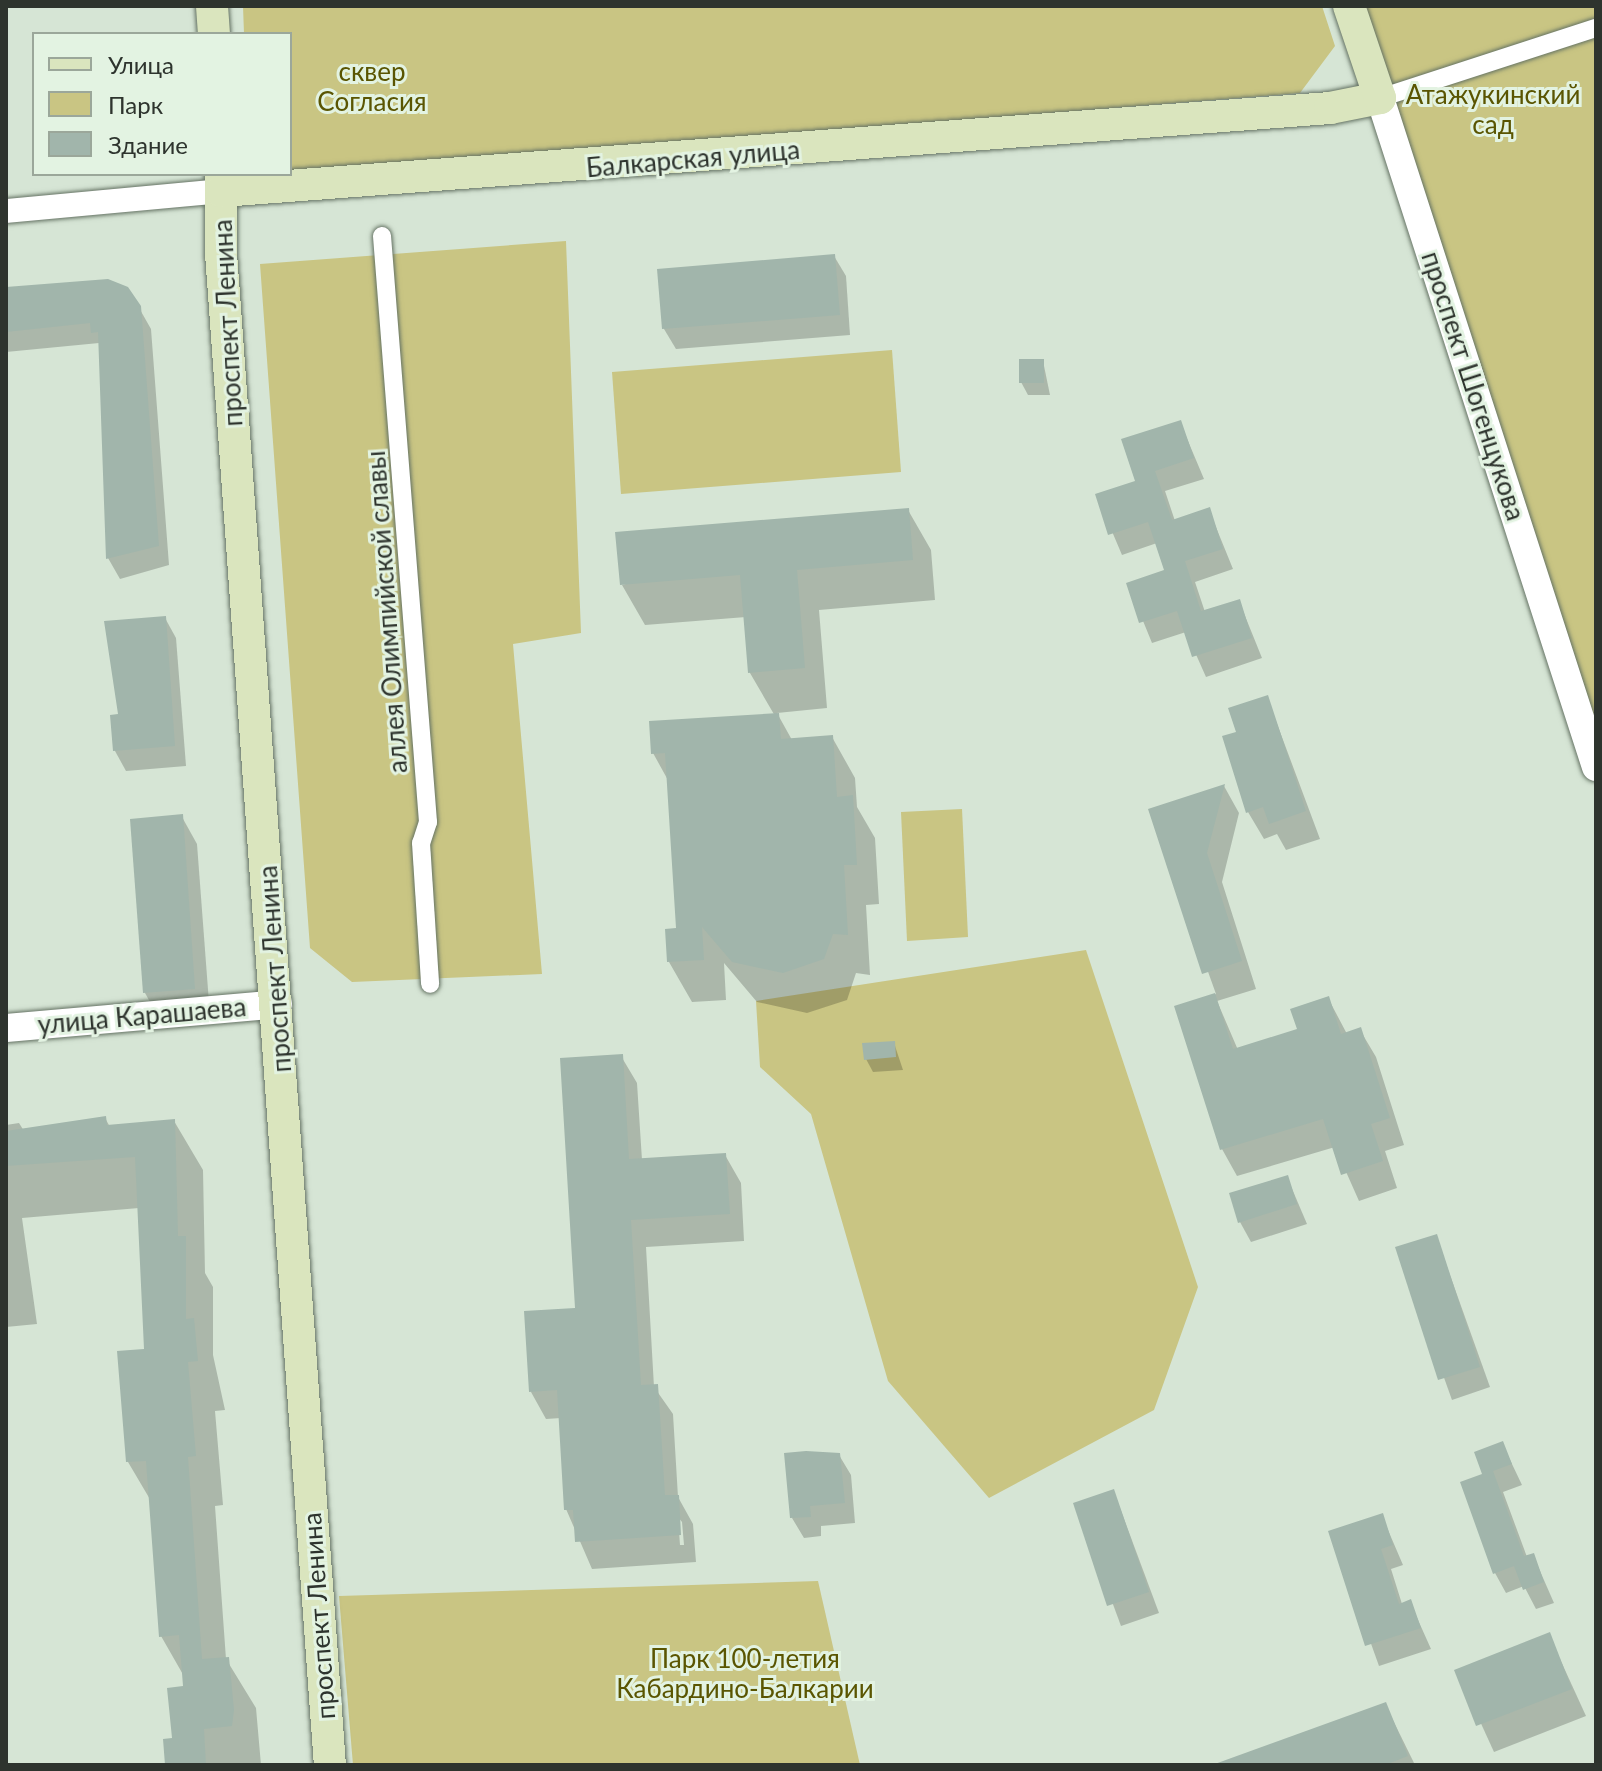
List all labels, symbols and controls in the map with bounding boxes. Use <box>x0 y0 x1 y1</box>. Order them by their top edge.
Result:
legend <box>32 32 292 176</box>
text: Улица <box>108 50 174 79</box>
park label: сквер Согласия <box>317 56 427 118</box>
park label: Атажукинский сад <box>1406 79 1580 140</box>
text: Парк <box>108 90 163 119</box>
text: Здание <box>108 130 188 159</box>
street label: Балкарская улица <box>585 134 801 184</box>
street label: проспект Ленина <box>207 219 249 427</box>
street label: проспект Шогенцукова <box>1415 248 1531 524</box>
street label: аллея Олимпийской славы <box>360 450 414 774</box>
street label: проспект Ленина <box>252 865 298 1073</box>
street label: улица Карашаева <box>36 991 248 1041</box>
street label: проспект Ленина <box>296 1512 342 1720</box>
park label: Парк 100-летия Кабардино-Балкарии <box>616 1643 874 1704</box>

